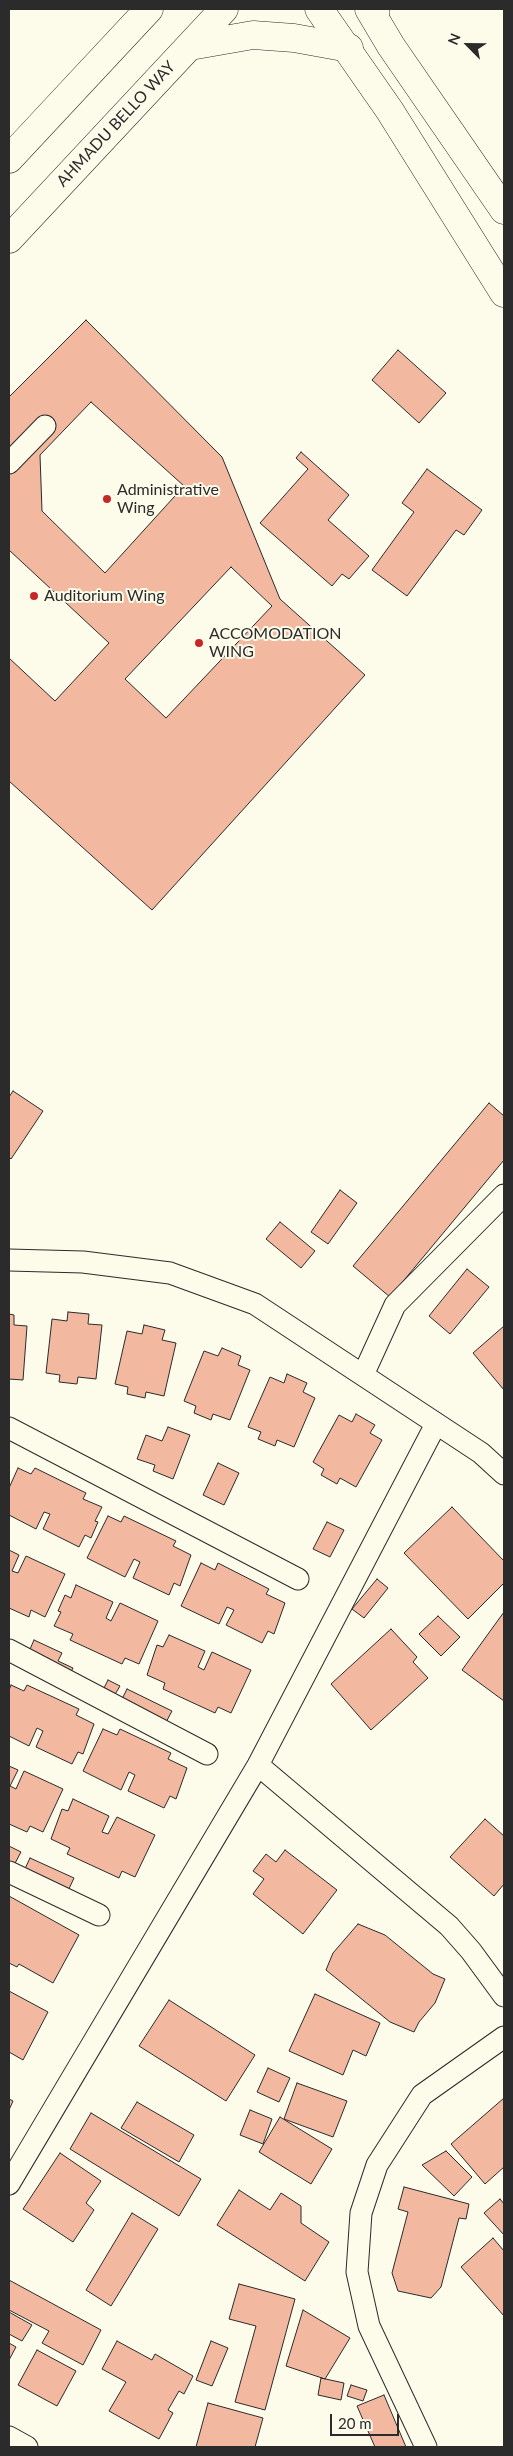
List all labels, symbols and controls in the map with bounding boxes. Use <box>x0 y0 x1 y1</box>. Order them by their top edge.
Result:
north arrow <box>443 20 493 70</box>
text: N <box>444 31 464 47</box>
street label: AHMADU BELLO WAY <box>53 57 179 191</box>
place label: Administrative Wing <box>117 480 219 518</box>
marker: Administrative Wing <box>101 493 113 505</box>
place label: Auditorium Wing <box>44 586 165 606</box>
marker: Auditorium Wing <box>28 590 40 602</box>
place label: ACCOMODATION WING <box>209 624 341 662</box>
marker: ACCOMODATION WING <box>193 637 205 649</box>
scale bar <box>333 2404 402 2436</box>
text: 20 m <box>338 2414 372 2432</box>

